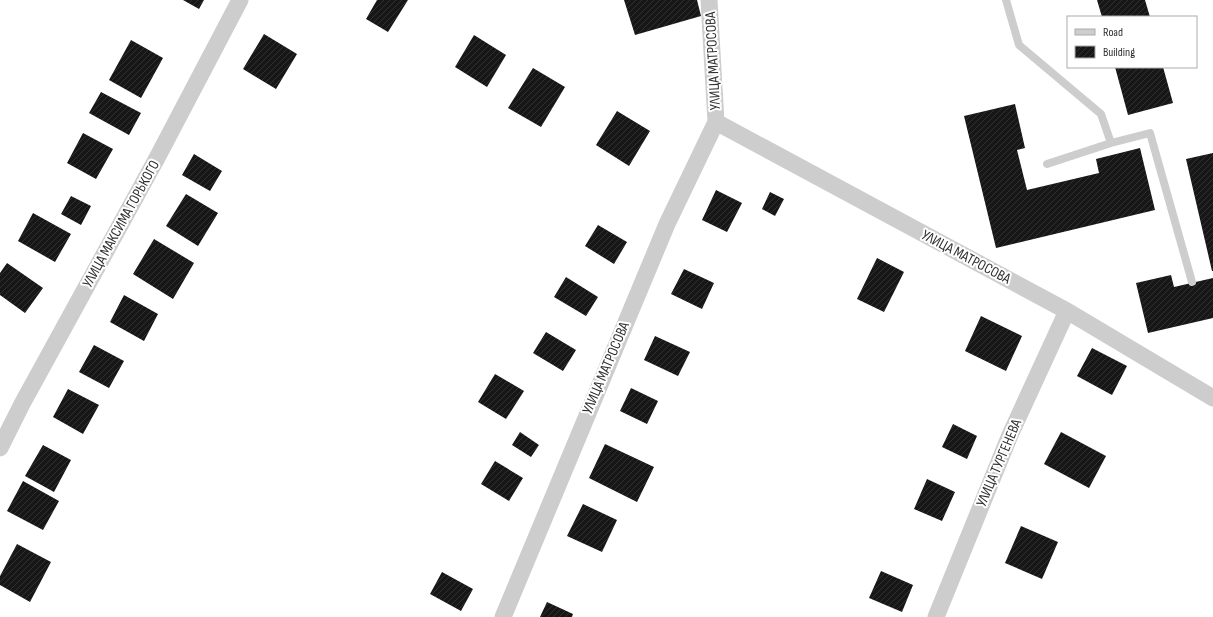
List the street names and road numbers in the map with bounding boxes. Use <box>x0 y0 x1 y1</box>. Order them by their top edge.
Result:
street label: УЛИЦА МАТРОСОВА <box>701 11 725 111</box>
street label: УЛИЦА МАКСИМА ГОРЬКОГО <box>78 157 164 291</box>
street label: УЛИЦА МАТРОСОВА <box>918 226 1014 289</box>
street label: УЛИЦА МАТРОСОВА <box>578 318 634 417</box>
street label: УЛИЦА ТУРГЕНЕВА <box>972 416 1026 510</box>

